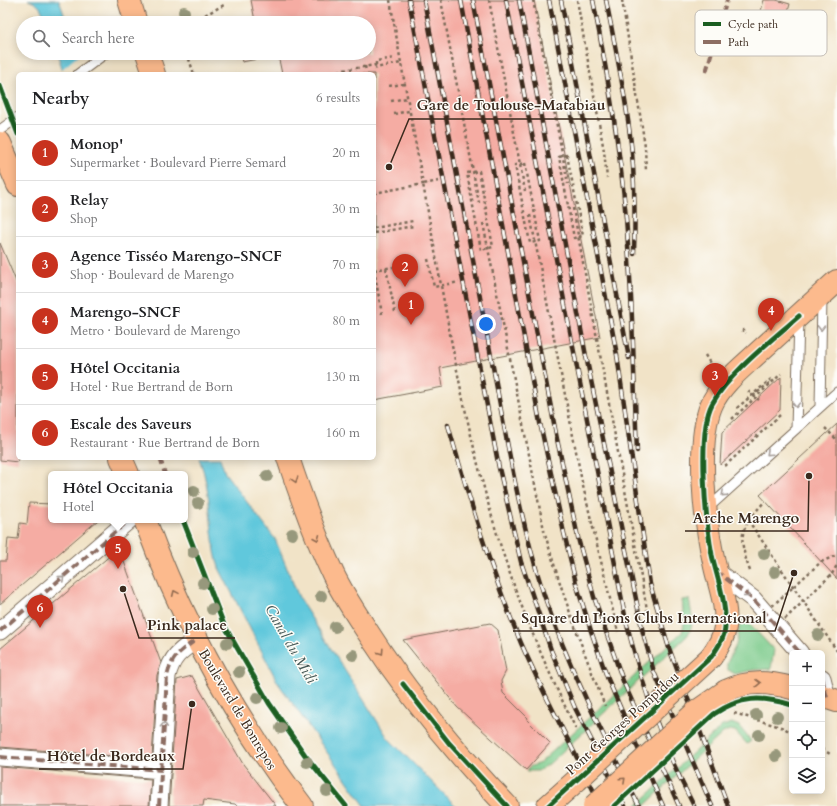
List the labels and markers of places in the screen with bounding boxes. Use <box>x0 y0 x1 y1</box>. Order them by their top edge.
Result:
callout: Gare de Toulouse-Matabiau <box>409 92 614 119</box>
pin: 2 <box>392 254 418 287</box>
pin: 1 <box>398 292 424 325</box>
pin: 4 <box>758 298 784 331</box>
pin: 3 <box>702 363 728 396</box>
callout: Arche Marengo <box>685 504 808 531</box>
pin: 5 <box>105 536 131 569</box>
pin: 6 <box>27 595 53 628</box>
callout: Square du Lions Clubs International <box>513 604 775 631</box>
callout: Pink palace <box>139 611 235 638</box>
callout: Hôtel de Bordeaux <box>39 742 183 769</box>

